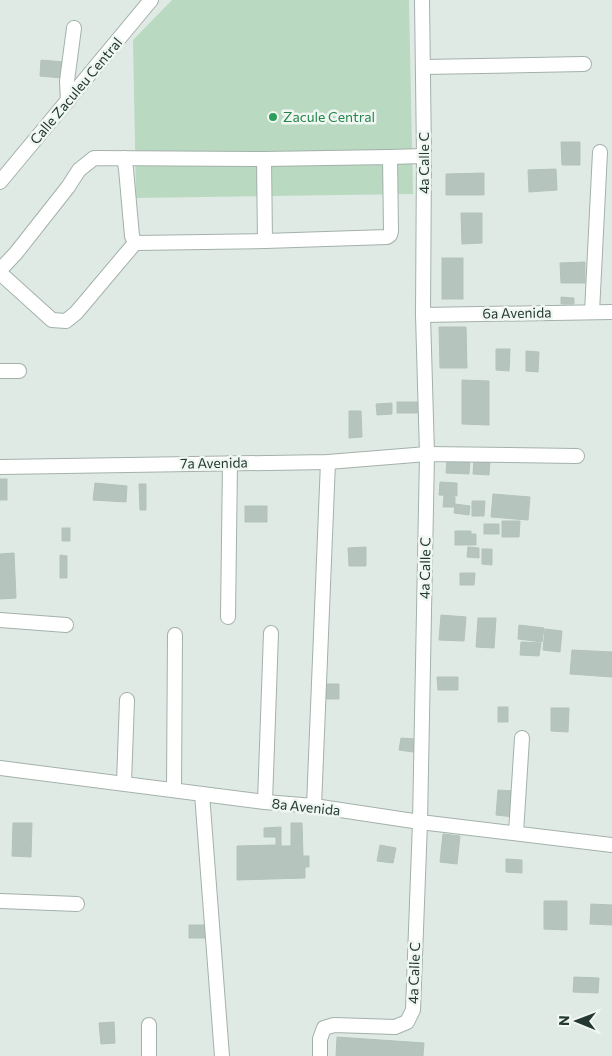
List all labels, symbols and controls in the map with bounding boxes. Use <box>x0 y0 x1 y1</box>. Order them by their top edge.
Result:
street label: Calle Zaculeu Central <box>26 34 125 147</box>
place label: Zacule Central <box>283 108 375 125</box>
marker: Zacule Central <box>267 111 279 123</box>
street label: 4a Calle C <box>415 132 432 194</box>
street label: 6a Avenida <box>482 303 552 322</box>
street label: 7a Avenida <box>180 453 248 472</box>
street label: 4a Calle C <box>415 537 434 599</box>
street label: 8a Avenida <box>271 794 341 819</box>
street label: 4a Calle C <box>404 942 423 1004</box>
north arrow <box>552 996 602 1046</box>
text: N <box>555 1015 572 1026</box>

